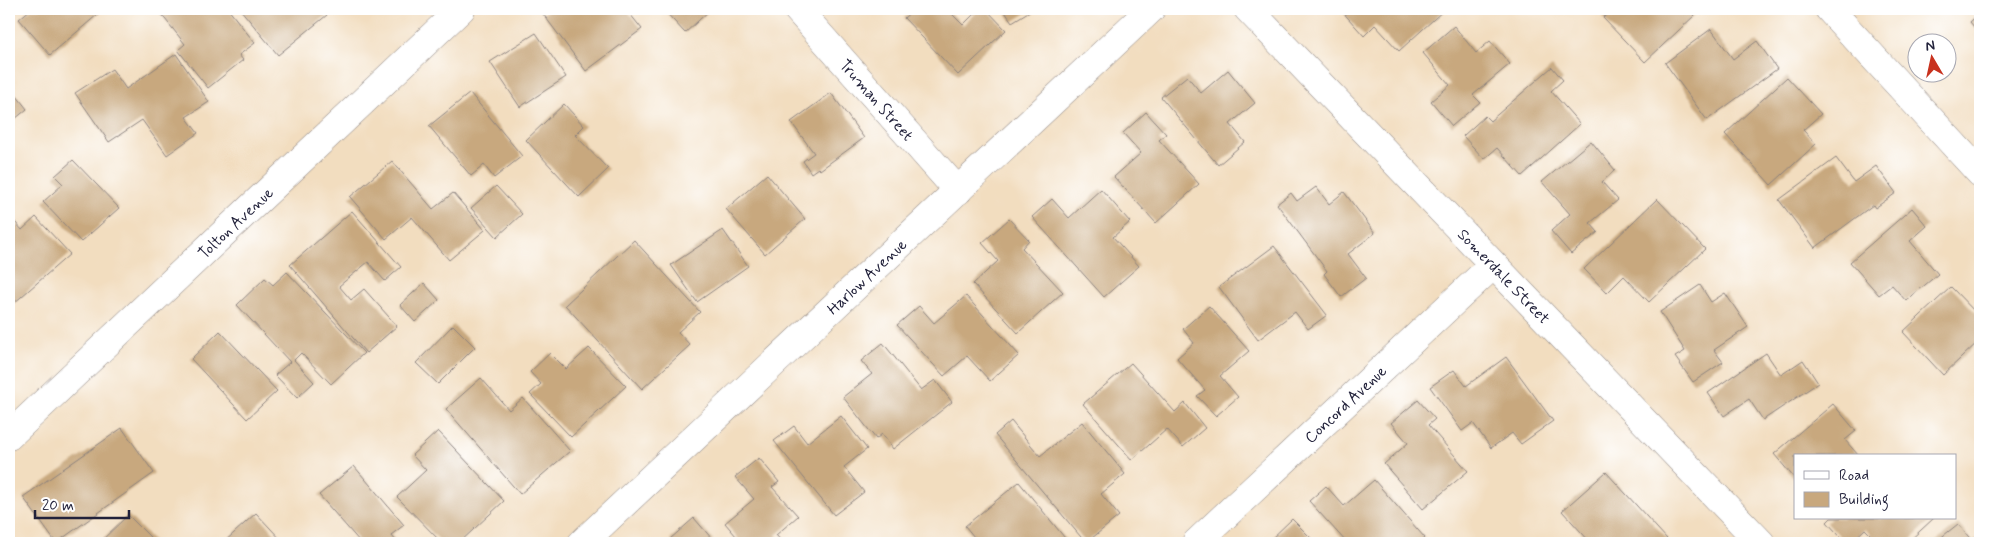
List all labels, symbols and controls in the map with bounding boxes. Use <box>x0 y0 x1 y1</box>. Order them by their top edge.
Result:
north arrow <box>1906 32 1956 82</box>
text: N <box>1924 37 1936 56</box>
street label: Truman Street <box>834 55 918 146</box>
street label: Tolton Avenue <box>194 183 279 264</box>
street label: Somerdale Street <box>1452 224 1554 330</box>
street label: Harlow Avenue <box>823 234 912 320</box>
street label: Concord Avenue <box>1300 361 1392 448</box>
legend <box>1794 454 1956 520</box>
text: Road <box>1839 466 1869 486</box>
scale bar <box>35 487 129 519</box>
text: Building <box>1839 490 1889 511</box>
text: 20 m <box>42 496 74 516</box>

